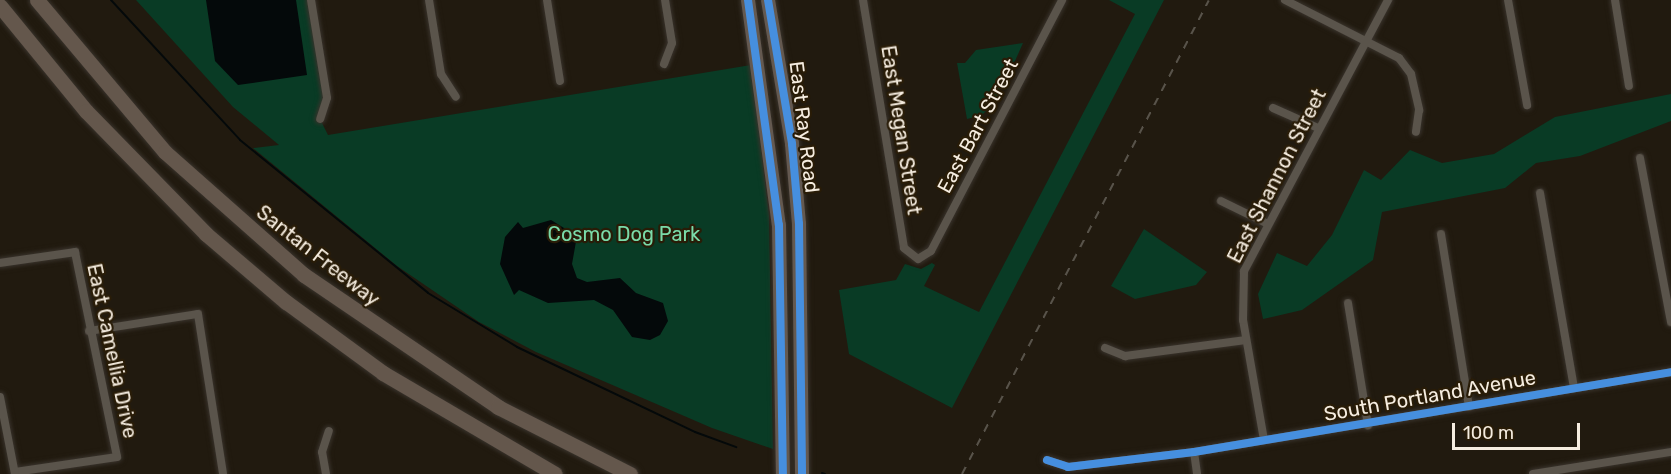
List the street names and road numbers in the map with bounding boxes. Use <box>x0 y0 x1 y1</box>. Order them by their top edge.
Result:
street label: East Megan Street <box>876 44 926 216</box>
street label: East Bart Street <box>933 55 1023 197</box>
street label: East Ray Road <box>784 59 824 195</box>
street label: East Shannon Street <box>1223 85 1331 267</box>
street label: Santan Freeway <box>252 200 384 312</box>
street label: East Camellia Drive <box>82 261 142 441</box>
street label: South Portland Avenue <box>1322 365 1538 427</box>

